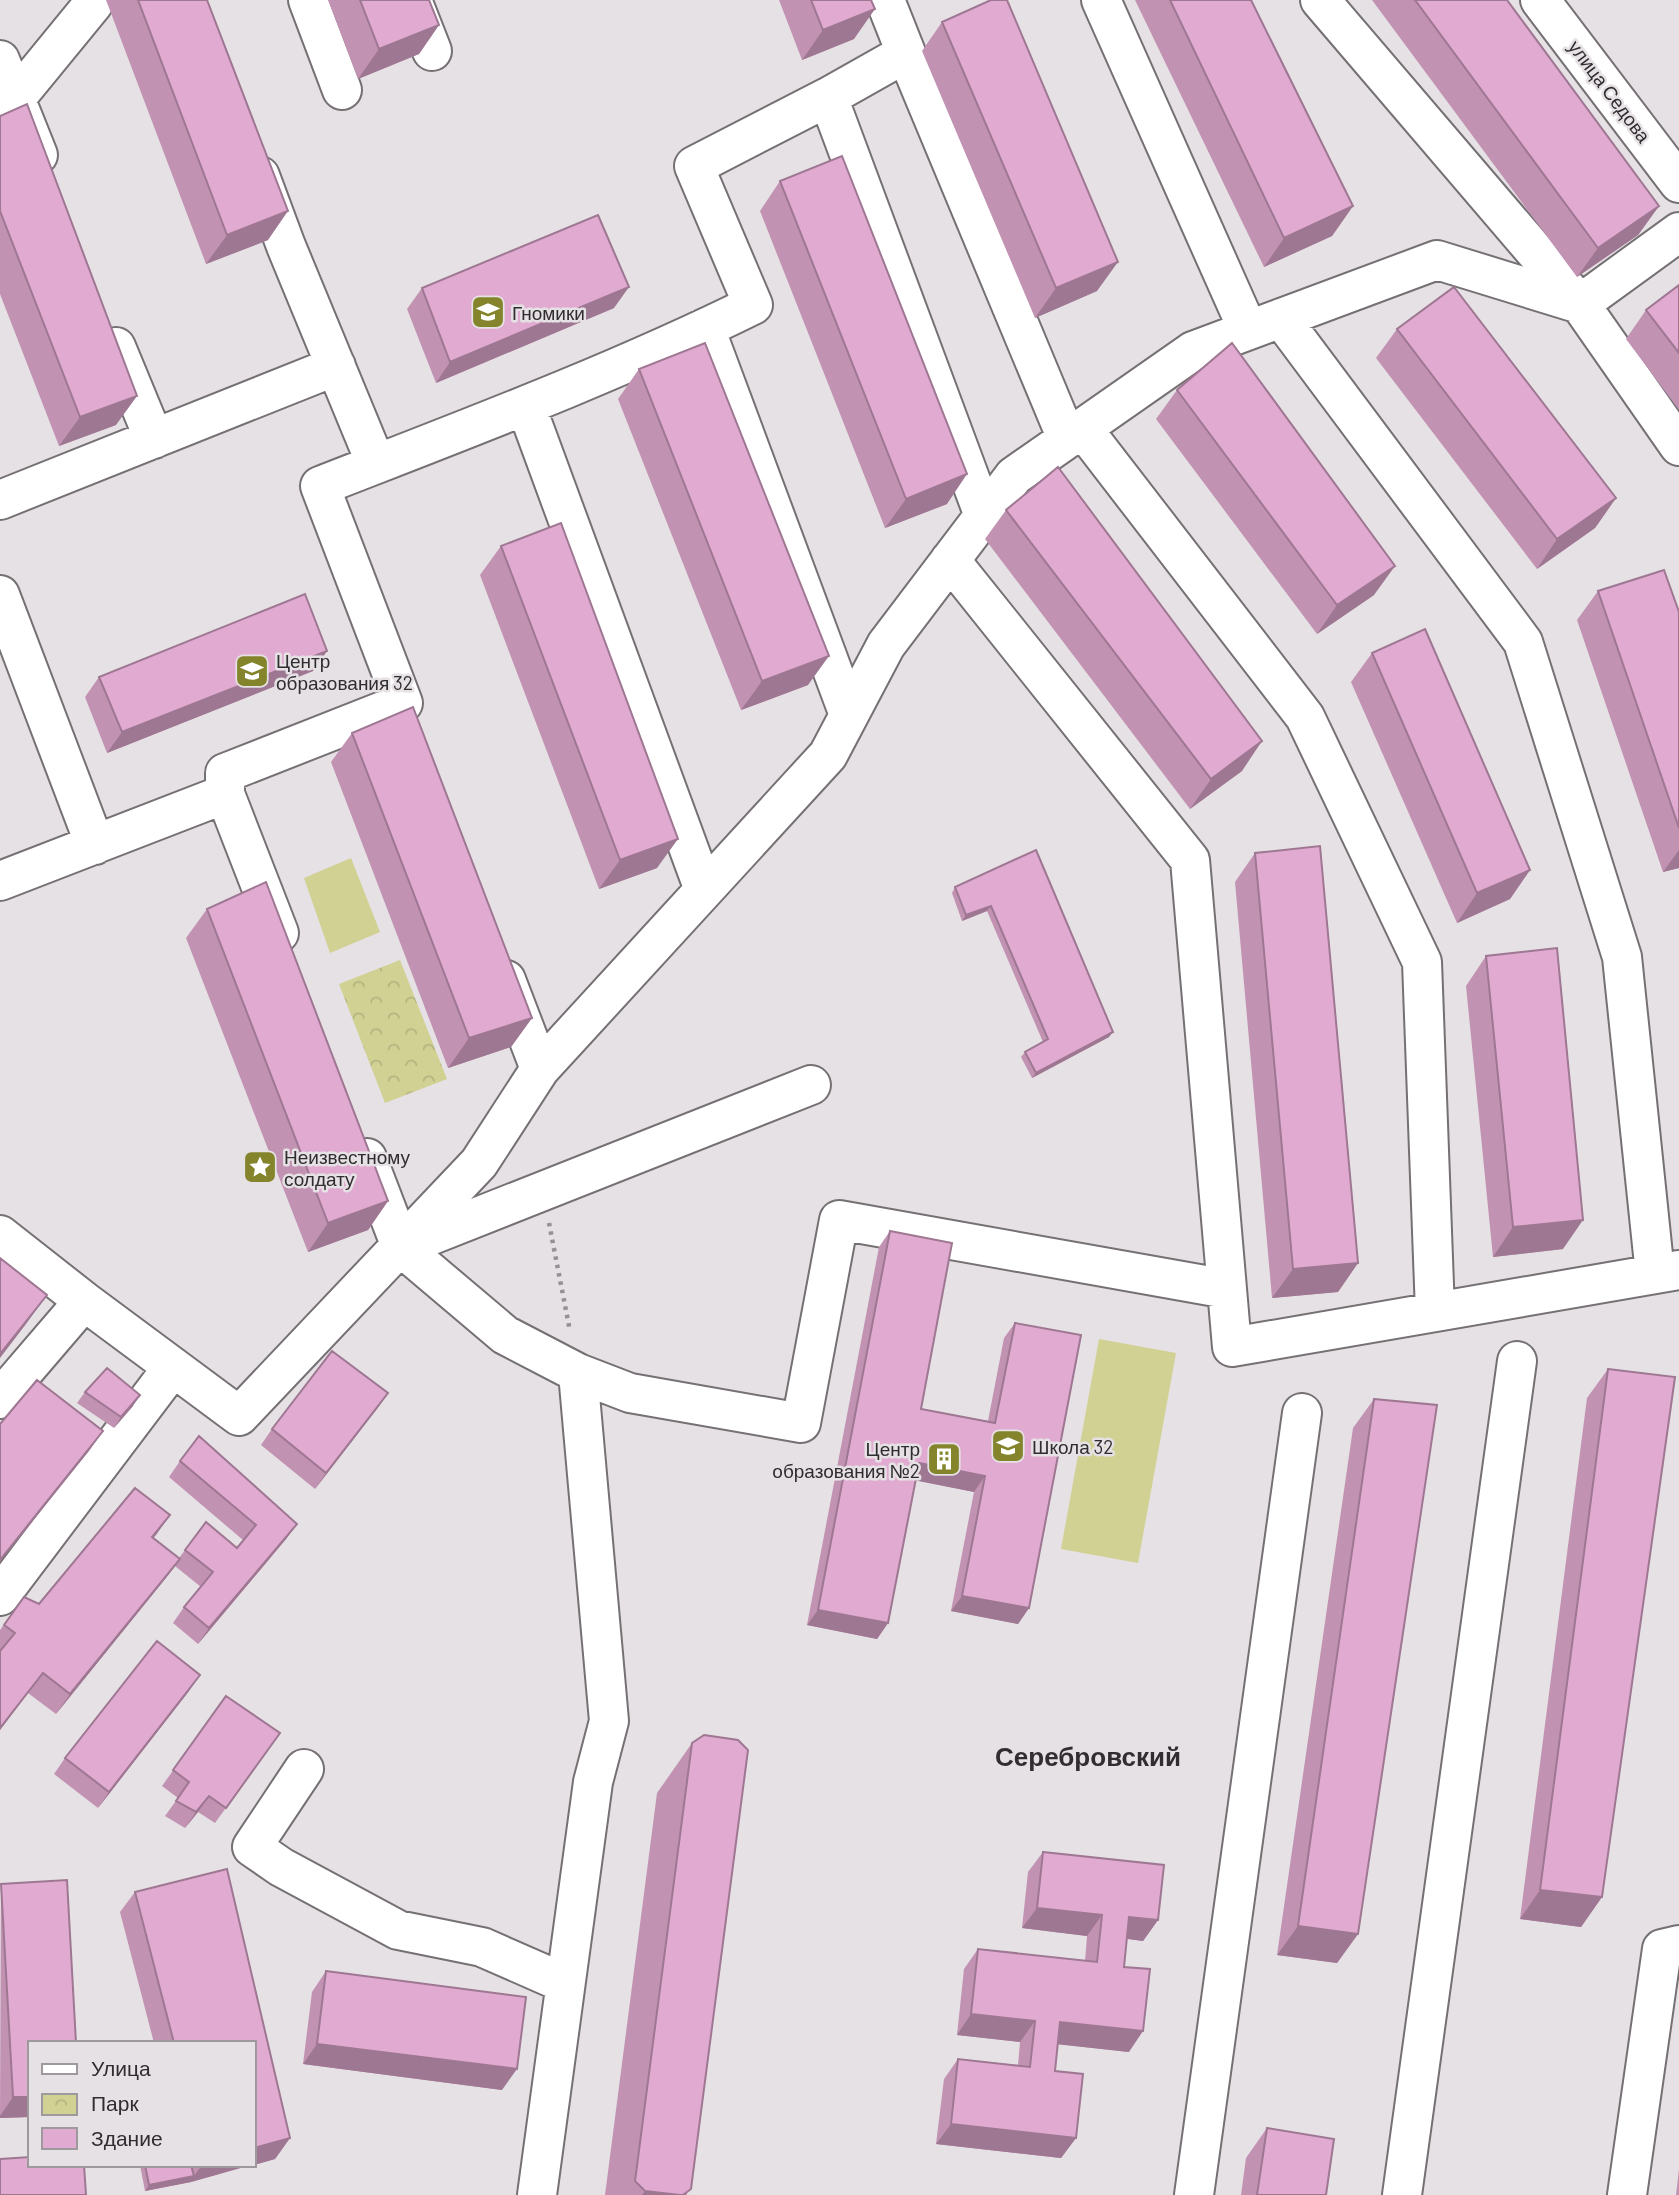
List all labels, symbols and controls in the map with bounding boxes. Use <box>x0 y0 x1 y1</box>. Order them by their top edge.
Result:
street label: улица Седова <box>1564 35 1656 147</box>
school or university icon: Гномики <box>469 293 507 331</box>
place label: Гномики <box>512 301 585 324</box>
place label: Центр образования 32 <box>276 649 413 694</box>
school or university icon: Центр образования 32 <box>233 652 271 690</box>
place label: Неизвестному солдату <box>284 1145 411 1190</box>
place icon: Неизвестному солдату <box>241 1148 279 1186</box>
school or university icon: Школа 32 <box>989 1427 1027 1465</box>
place label: Школа 32 <box>1032 1435 1114 1458</box>
place label: Центр образования №2 <box>772 1437 920 1482</box>
building icon: Центр образования №2 <box>925 1440 963 1478</box>
district label: Серебровский <box>995 1740 1181 1771</box>
legend <box>28 2041 256 2167</box>
text: Улица <box>91 2055 151 2080</box>
text: Парк <box>91 2090 139 2115</box>
text: Здание <box>91 2125 163 2150</box>

